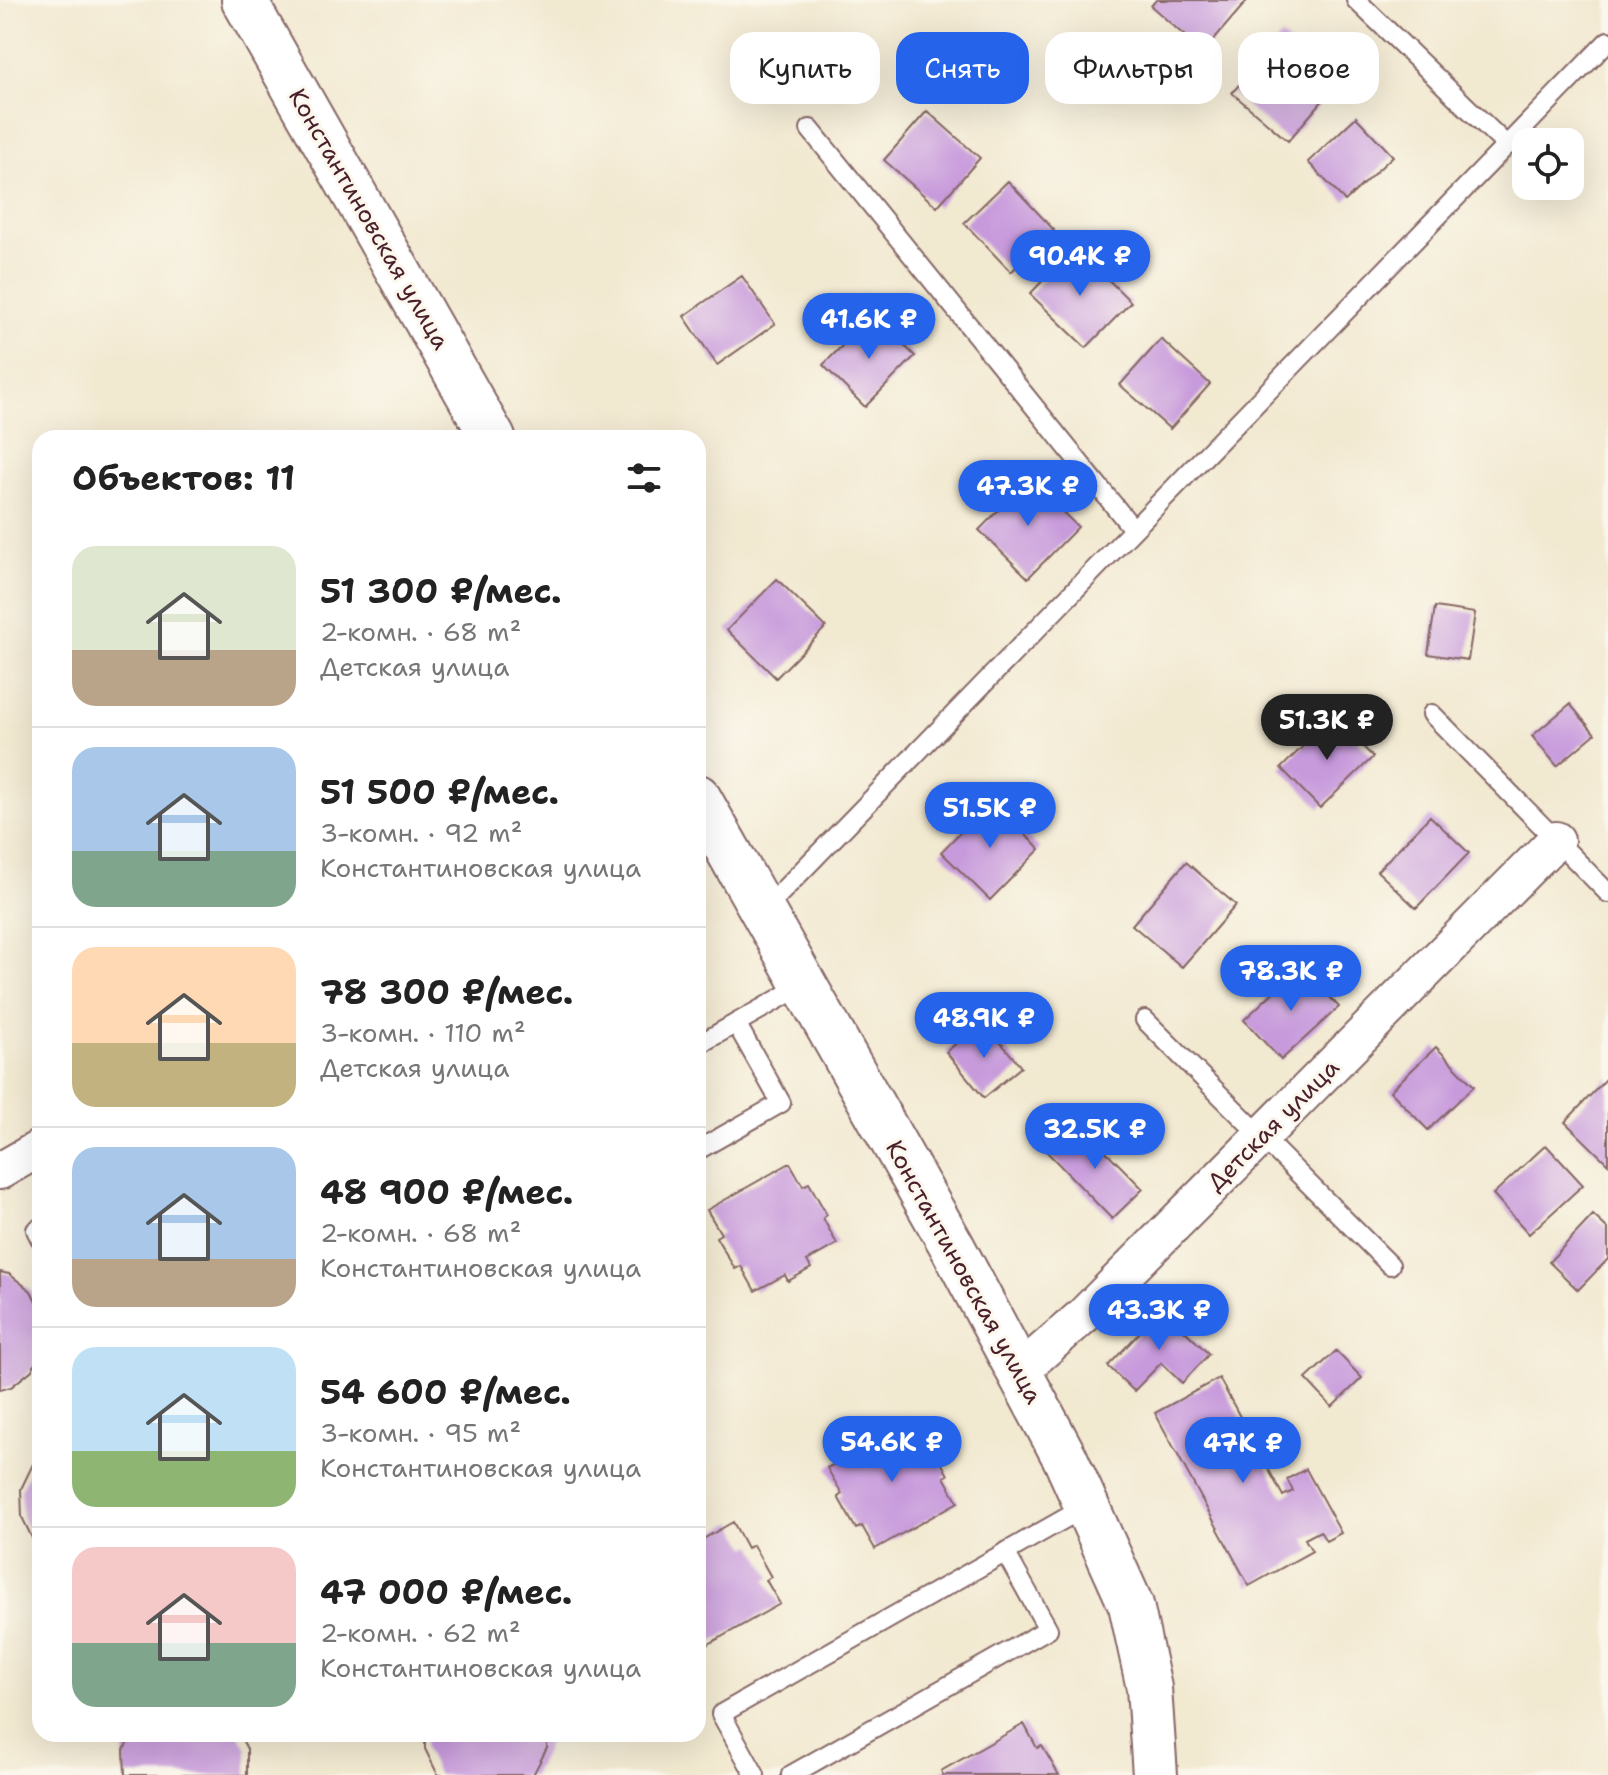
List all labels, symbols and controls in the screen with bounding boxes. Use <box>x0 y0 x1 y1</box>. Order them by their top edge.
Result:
chip: Купить <box>730 32 880 104</box>
chip: Снять <box>896 32 1029 104</box>
chip: Фильтры <box>1045 32 1222 104</box>
chip: Новое <box>1238 32 1379 104</box>
street label: Константиновская улица <box>281 83 457 355</box>
map controls <box>1512 128 1584 200</box>
button: locate <box>1512 128 1584 200</box>
pin: 90.4K ₽ <box>1006 230 1154 298</box>
text: 90.4K ₽ <box>1028 238 1132 273</box>
pin: 41.6K ₽ <box>795 293 943 361</box>
text: 41.6K ₽ <box>820 301 918 336</box>
text: Объектов: 11 <box>72 455 295 501</box>
icon: filters <box>622 456 666 500</box>
pin: 47.3K ₽ <box>954 460 1102 528</box>
text: 47.3K ₽ <box>976 468 1080 503</box>
text: 51 300 ₽/мес. <box>320 568 562 614</box>
icon: home <box>136 578 232 674</box>
text: 2-комн. · 68 m² <box>320 614 521 649</box>
text: Детская улица <box>320 649 509 684</box>
pin: 51.3K ₽ <box>1253 694 1401 762</box>
text: 51.3K ₽ <box>1279 702 1375 737</box>
text: 51 500 ₽/мес. <box>320 769 559 815</box>
icon: home <box>136 779 232 875</box>
pin: 51.5K ₽ <box>916 782 1064 850</box>
text: 51.5K ₽ <box>943 790 1037 825</box>
text: 3-комн. · 92 m² <box>320 815 523 850</box>
text: Константиновская улица <box>320 850 641 885</box>
pin: 78.3K ₽ <box>1217 945 1365 1013</box>
text: 78.3K ₽ <box>1238 953 1344 988</box>
text: 78 300 ₽/мес. <box>320 969 573 1015</box>
icon: home <box>136 979 232 1075</box>
pin: 48.9K ₽ <box>910 992 1058 1060</box>
text: 48.9K ₽ <box>933 1000 1035 1035</box>
text: 3-комн. · 110 m² <box>320 1015 526 1050</box>
text: Детская улица <box>320 1050 509 1085</box>
street label: Детская улица <box>1200 1052 1346 1198</box>
pin: 32.5K ₽ <box>1021 1103 1169 1171</box>
text: 32.5K ₽ <box>1043 1111 1147 1146</box>
street label: Константиновская улица <box>878 1135 1050 1409</box>
text: 48 900 ₽/мес. <box>320 1169 573 1215</box>
icon: home <box>136 1179 232 1275</box>
text: 2-комн. · 68 m² <box>320 1215 521 1250</box>
text: Константиновская улица <box>320 1250 641 1285</box>
pin: 43.3K ₽ <box>1085 1284 1233 1352</box>
text: 43.3K ₽ <box>1107 1292 1211 1327</box>
text: 54 600 ₽/мес. <box>320 1369 571 1415</box>
icon: home <box>136 1379 232 1475</box>
text: 3-комн. · 95 m² <box>320 1415 521 1450</box>
pin: 54.6K ₽ <box>818 1416 966 1484</box>
pin: 47K ₽ <box>1187 1417 1299 1485</box>
text: 54.6K ₽ <box>841 1424 943 1459</box>
text: 47K ₽ <box>1203 1425 1283 1460</box>
text: Константиновская улица <box>320 1450 641 1485</box>
text: 47 000 ₽/мес. <box>320 1569 572 1615</box>
icon: home <box>136 1579 232 1675</box>
text: 2-комн. · 62 m² <box>320 1615 521 1650</box>
text: Константиновская улица <box>320 1650 641 1685</box>

